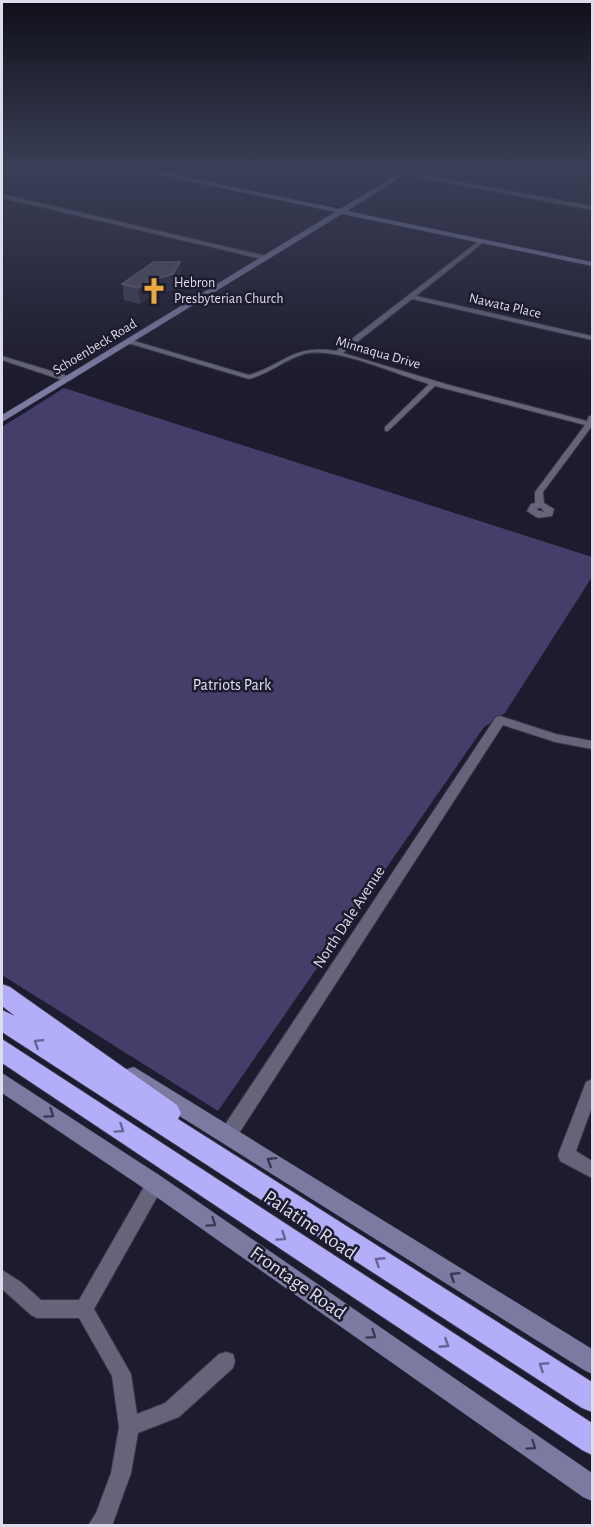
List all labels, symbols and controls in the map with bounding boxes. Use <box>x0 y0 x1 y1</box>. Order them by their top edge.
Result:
church icon: Hebron Presbyterian Church <box>139 276 169 306</box>
place label: Hebron Presbyterian Church <box>174 276 283 306</box>
street label: Nawata Place <box>468 291 542 321</box>
street label: Schoenbeck Road <box>51 316 139 378</box>
street label: Minnaqua Drive <box>334 334 422 372</box>
park label: Patriots Park <box>193 677 272 693</box>
street label: North Dale Avenue <box>310 863 388 971</box>
one-way arrow <box>33 1039 44 1050</box>
one-way arrow <box>44 1107 55 1118</box>
one-way arrow <box>113 1122 124 1133</box>
one-way arrow <box>267 1157 277 1169</box>
street label: Palatine Road <box>260 1187 360 1263</box>
one-way arrow <box>205 1216 216 1227</box>
one-way arrow <box>275 1230 286 1241</box>
street label: Frontage Road <box>246 1243 350 1323</box>
one-way arrow <box>375 1256 385 1268</box>
one-way arrow <box>450 1271 460 1283</box>
one-way arrow <box>365 1328 376 1339</box>
one-way arrow <box>438 1337 449 1348</box>
one-way arrow <box>539 1362 550 1373</box>
one-way arrow <box>526 1439 537 1450</box>

